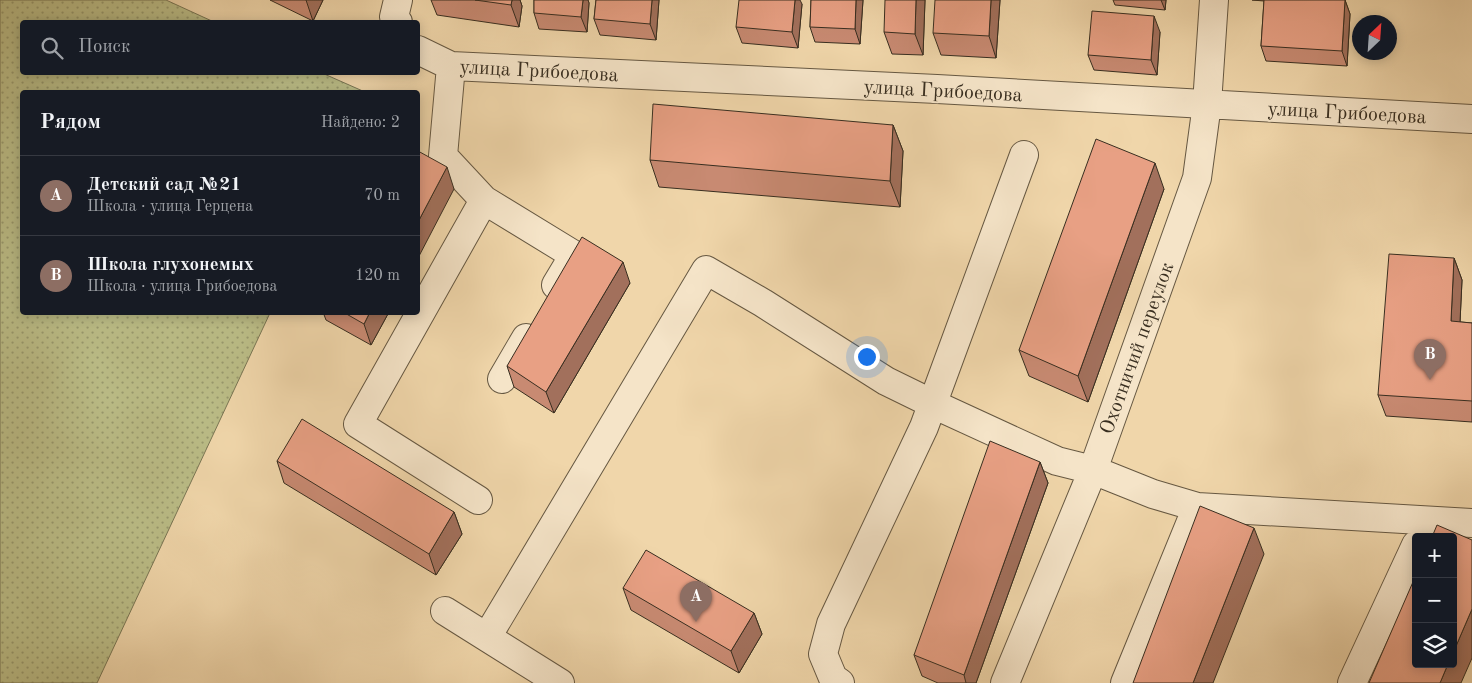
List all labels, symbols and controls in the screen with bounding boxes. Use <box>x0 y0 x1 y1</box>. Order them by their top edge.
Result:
north arrow <box>1352 15 1397 60</box>
search box <box>20 20 420 75</box>
icon: search <box>38 34 66 62</box>
text: Поиск <box>78 38 130 57</box>
street label: улица Грибоедова <box>459 58 619 86</box>
street label: улица Грибоедова <box>863 78 1023 106</box>
street label: улица Грибоедова <box>1267 100 1427 128</box>
text: Рядом <box>40 112 101 133</box>
text: Найдено: 2 <box>321 115 400 131</box>
text: Детский сад №21 <box>87 176 241 195</box>
text: A <box>50 188 62 204</box>
text: 70 m <box>364 188 400 204</box>
text: Школа · улица Герцена <box>87 199 253 215</box>
text: Школа глухонемых <box>87 256 254 275</box>
street label: Охотничий переулок <box>1097 260 1178 437</box>
text: B <box>50 268 62 284</box>
text: 120 m <box>355 268 400 284</box>
text: Школа · улица Грибоедова <box>87 279 277 295</box>
pin: B <box>1414 339 1446 380</box>
your location <box>854 344 880 370</box>
map controls <box>1412 533 1457 668</box>
button: + <box>1412 533 1457 578</box>
button: − <box>1412 578 1457 623</box>
pin: A <box>680 581 712 622</box>
button: layers <box>1412 623 1457 668</box>

